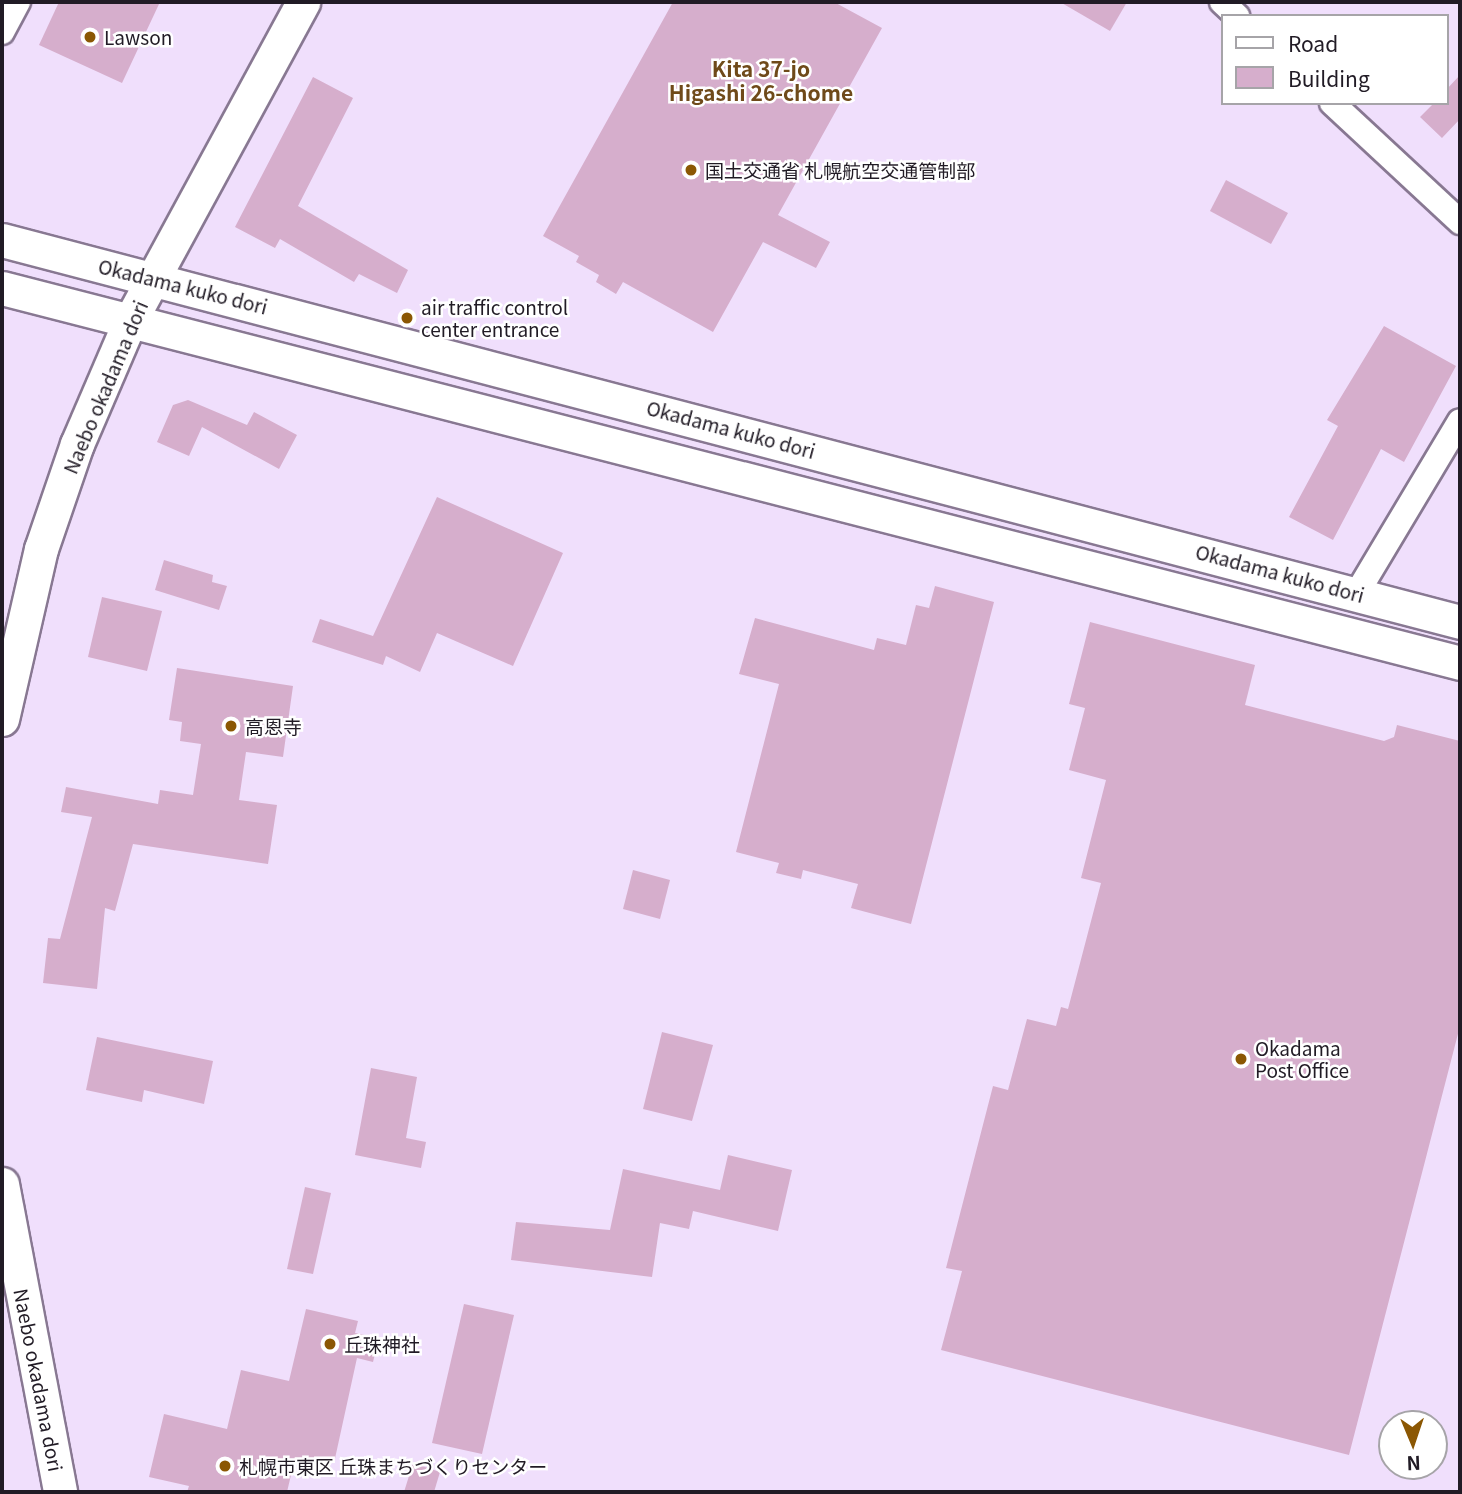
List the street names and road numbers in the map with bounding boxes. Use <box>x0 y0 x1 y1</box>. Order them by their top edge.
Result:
street label: Okadama kuko dori <box>96 254 270 318</box>
street label: Naebo okadama dori <box>58 297 152 477</box>
street label: Okadama kuko dori <box>644 396 818 462</box>
street label: Okadama kuko dori <box>1193 540 1367 606</box>
street label: Naebo okadama dori <box>10 1287 68 1473</box>

